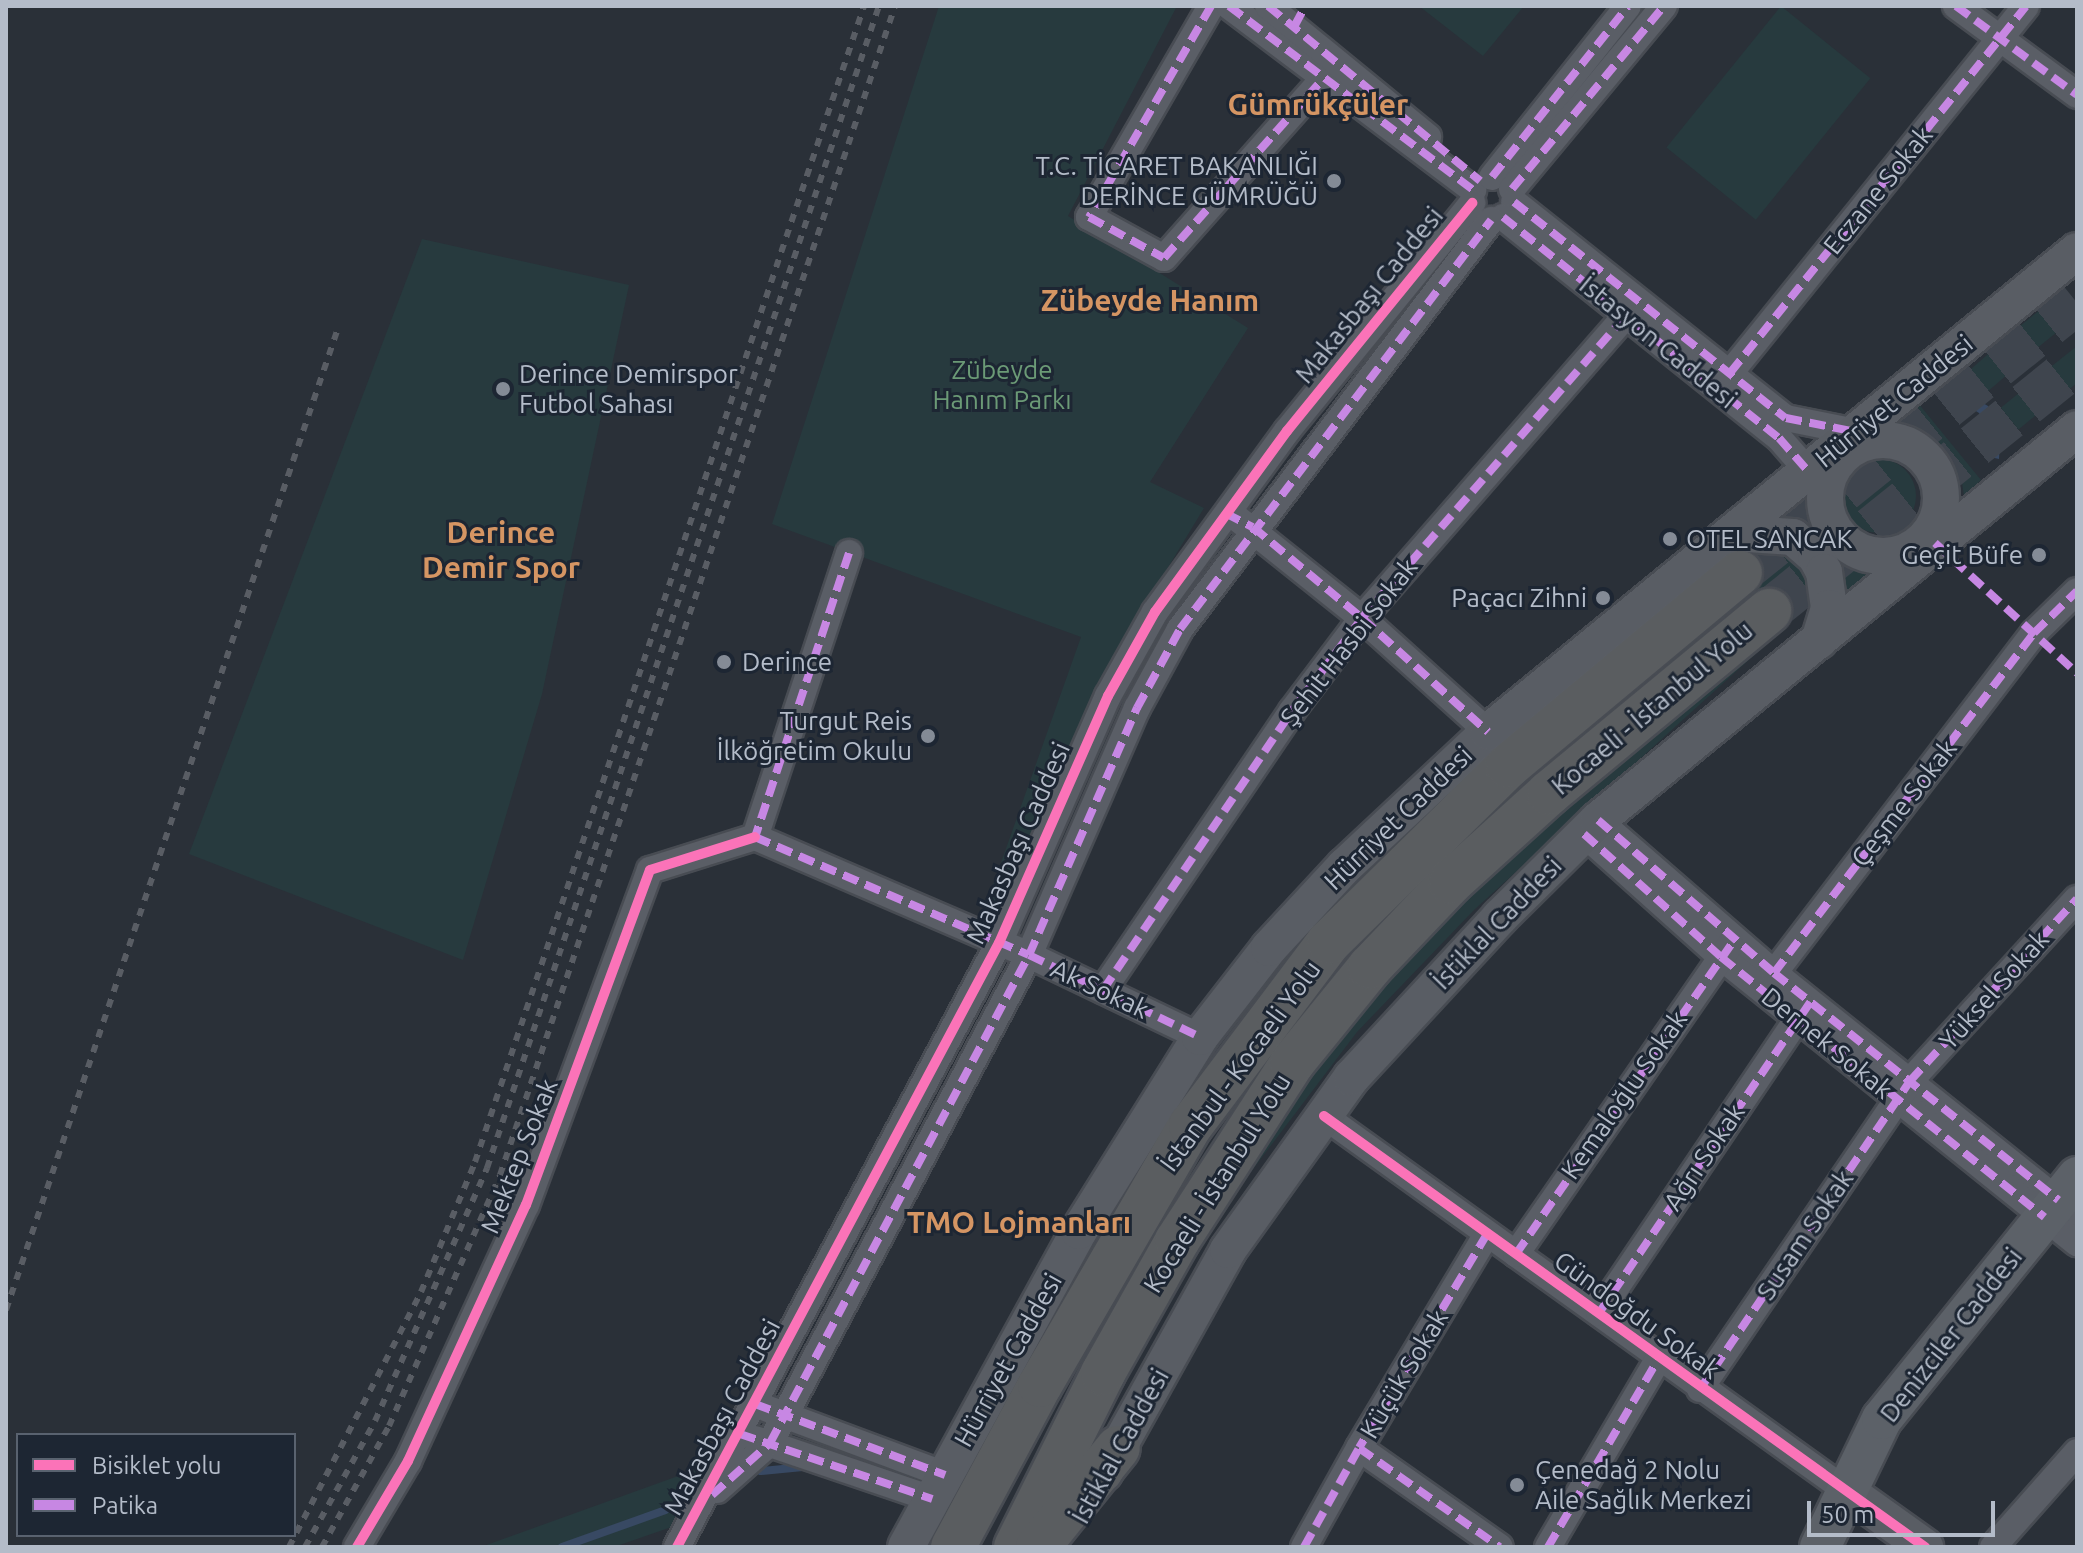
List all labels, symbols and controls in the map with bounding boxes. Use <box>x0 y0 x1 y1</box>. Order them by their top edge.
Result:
district label: Gümrükçüler <box>1228 86 1408 122</box>
street label: Eczane Sokak <box>1817 120 1939 260</box>
place label: T.C. TİCARET BAKANLIĞI DERİNCE GÜMRÜĞÜ <box>1035 150 1318 212</box>
marker: T.C. TİCARET BAKANLIĞI DERİNCE GÜMRÜĞÜ <box>1325 172 1343 190</box>
street label: Makasbaşı Caddesi <box>1288 201 1450 389</box>
street label: İstasyon Caddesi <box>1573 269 1743 415</box>
district label: Zübeyde Hanım <box>1041 282 1259 318</box>
street label: Hürriyet Caddesi <box>1809 328 1979 474</box>
park label: Zübeyde Hanım Parkı <box>932 354 1072 416</box>
place label: Derince Demirspor Futbol Sahası <box>519 358 738 420</box>
marker: Derince Demirspor Futbol Sahası <box>494 380 512 398</box>
district label: Derince Demir Spor <box>422 514 580 584</box>
place label: OTEL SANCAK <box>1686 523 1852 555</box>
marker: OTEL SANCAK <box>1661 530 1679 548</box>
place label: Geçit Büfe <box>1901 539 2023 571</box>
marker: Geçit Büfe <box>2030 546 2048 564</box>
street label: Şehit Hasbi Sokak <box>1274 552 1424 732</box>
place label: Paçacı Zihni <box>1451 582 1587 614</box>
marker: Paçacı Zihni <box>1594 589 1612 607</box>
street label: Kocaeli - İstanbul Yolu <box>1545 615 1759 801</box>
place label: Derince <box>742 646 832 678</box>
marker: Derince <box>713 651 735 673</box>
place label: Turgut Reis İlköğretim Okulu <box>717 705 912 766</box>
marker: Turgut Reis İlköğretim Okulu <box>919 727 937 745</box>
street label: Çeşme Sokak <box>1845 733 1963 873</box>
street label: Makasbaşı Caddesi <box>960 737 1076 949</box>
street label: Hürriyet Caddesi <box>1318 740 1478 896</box>
street label: İstiklal Caddesi <box>1426 850 1568 996</box>
street label: Yüksel Sokak <box>1932 924 2056 1056</box>
street label: Ak Sokak <box>1046 953 1154 1025</box>
street label: İstanbul - Kocaeli Yolu <box>1153 955 1327 1177</box>
street label: Dernek Sokak <box>1755 981 1899 1105</box>
street label: Kemaloğlu Sokak <box>1554 1005 1694 1185</box>
street label: Kocaeli - İstanbul Yolu <box>1137 1067 1297 1299</box>
street label: Mektep Sokak <box>474 1074 564 1238</box>
street label: Ağrı Sokak <box>1657 1098 1751 1216</box>
street label: Susam Sokak <box>1750 1164 1860 1306</box>
district label: TMO Lojmanları <box>907 1204 1131 1240</box>
street label: Denizciler Caddesi <box>1873 1242 2029 1428</box>
street label: Gündoğdu Sokak <box>1548 1245 1726 1385</box>
street label: Hürriyet Caddesi <box>947 1268 1069 1452</box>
street label: Küçük Sokak <box>1353 1304 1455 1444</box>
street label: Makasbaşı Caddesi <box>657 1314 787 1520</box>
street label: İstiklal Caddesi <box>1065 1363 1175 1529</box>
legend <box>16 1433 296 1537</box>
text: Bisiklet yolu <box>92 1452 221 1479</box>
place label: Çenedağ 2 Nolu Aile Sağlık Merkezi <box>1535 1454 1752 1516</box>
marker: Çenedağ 2 Nolu Aile Sağlık Merkezi <box>1506 1474 1528 1496</box>
scale bar <box>1811 1485 1999 1535</box>
text: Patika <box>92 1492 158 1519</box>
text: 50 m <box>1821 1501 1874 1528</box>

